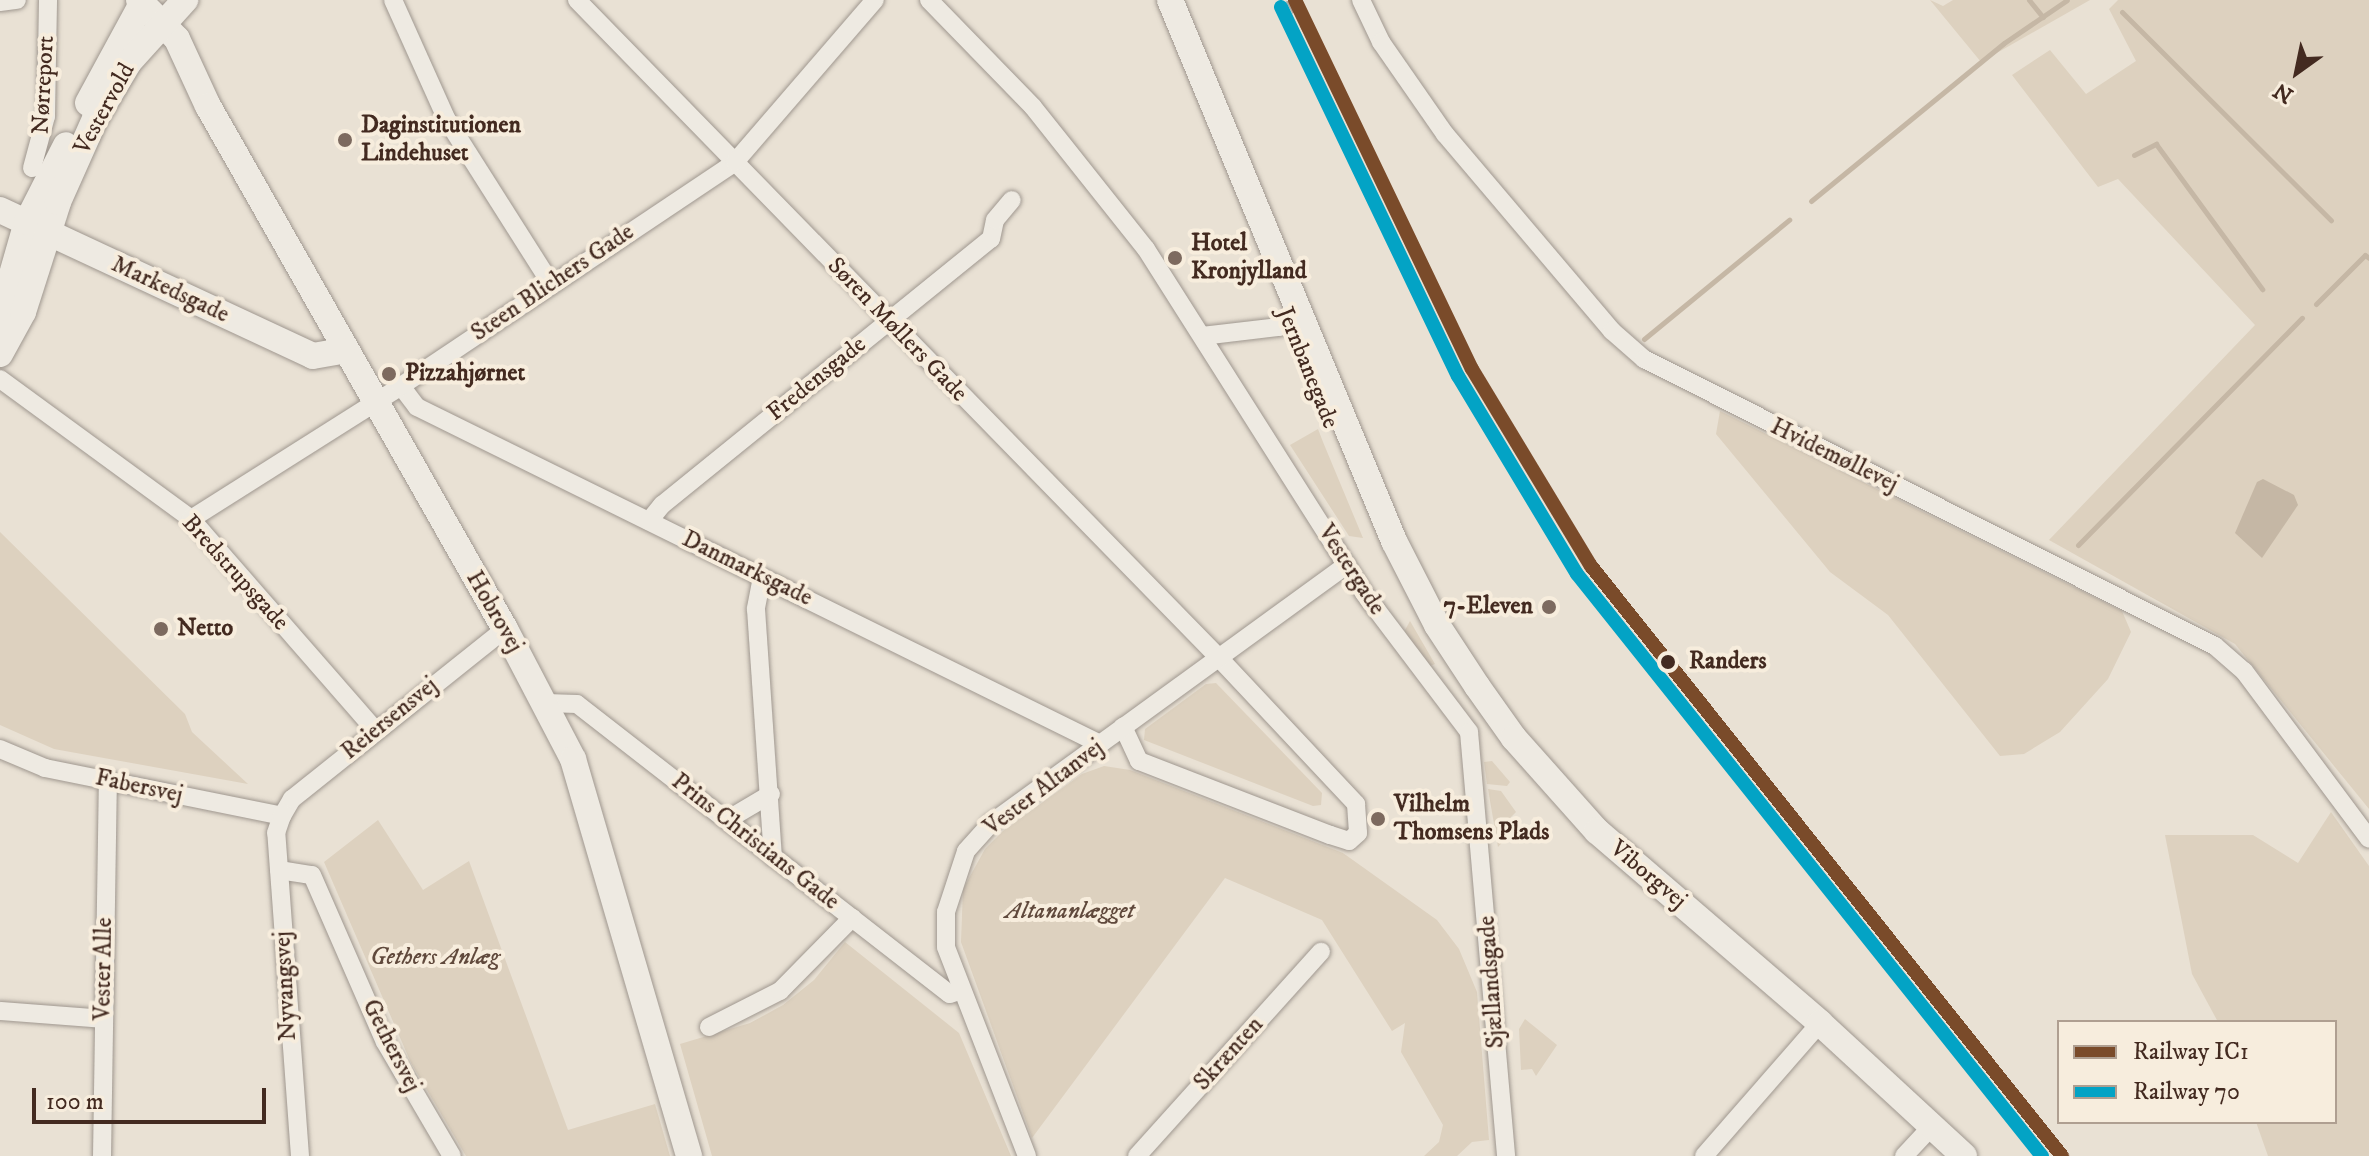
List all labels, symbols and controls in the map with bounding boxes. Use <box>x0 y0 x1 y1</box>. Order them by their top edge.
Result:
north arrow <box>2257 32 2337 112</box>
street label: Nørreport <box>27 35 61 135</box>
street label: Vestervold <box>68 58 142 160</box>
text: N <box>2269 76 2299 109</box>
place label: Daginstitutionen Lindehuset <box>361 112 521 168</box>
marker: Daginstitutionen Lindehuset <box>336 131 354 149</box>
street label: Steen Blichers Gade <box>466 218 640 348</box>
place label: Hotel Kronjylland <box>1191 230 1307 286</box>
marker: Hotel Kronjylland <box>1166 249 1184 267</box>
street label: Markedsgade <box>107 250 233 330</box>
street label: Søren Møllers Gade <box>821 252 973 408</box>
street label: Jernbanegade <box>1270 303 1344 433</box>
street label: Fredensgade <box>762 330 872 428</box>
place label: Pizzahjørnet <box>405 360 525 388</box>
marker: Pizzahjørnet <box>380 365 398 383</box>
street label: Hvidemøllevej <box>1765 413 1903 499</box>
street label: Bredstrupsgade <box>175 509 295 637</box>
street label: Vestergade <box>1311 519 1391 621</box>
street label: Danmarksgade <box>677 525 817 613</box>
street label: Hobrovej <box>459 566 529 658</box>
place label: 7-Eleven <box>1444 593 1533 621</box>
marker: 7-Eleven <box>1540 598 1558 616</box>
place label: Netto <box>177 615 233 643</box>
marker: Netto <box>152 620 170 638</box>
marker: Randers <box>1654 648 1682 676</box>
place label: Randers <box>1689 648 1766 676</box>
street label: Reiersensvej <box>336 671 444 767</box>
street label: Vester Altanvej <box>978 734 1110 842</box>
street label: Fabersvej <box>93 764 185 810</box>
street label: Prins Christians Gade <box>665 768 845 916</box>
place label: Vilhelm Thomsens Plads <box>1394 791 1549 847</box>
marker: Vilhelm Thomsens Plads <box>1369 810 1387 828</box>
street label: Viborgvej <box>1604 835 1692 915</box>
park label: Altananlægget <box>1005 898 1135 926</box>
street label: Sjællandsgade <box>1473 915 1511 1049</box>
street label: Vester Alle <box>89 917 119 1021</box>
street label: Nyvangsvej <box>269 930 303 1042</box>
park label: Gethers Anlæg <box>370 944 500 972</box>
street label: Gethersvej <box>355 995 427 1097</box>
street label: Skrænten <box>1188 1011 1270 1097</box>
legend <box>2057 1020 2337 1124</box>
text: Railway IC1 <box>2133 1037 2249 1067</box>
scale bar <box>36 1072 270 1122</box>
text: Railway 70 <box>2133 1077 2240 1107</box>
text: 100 m <box>46 1087 104 1117</box>

